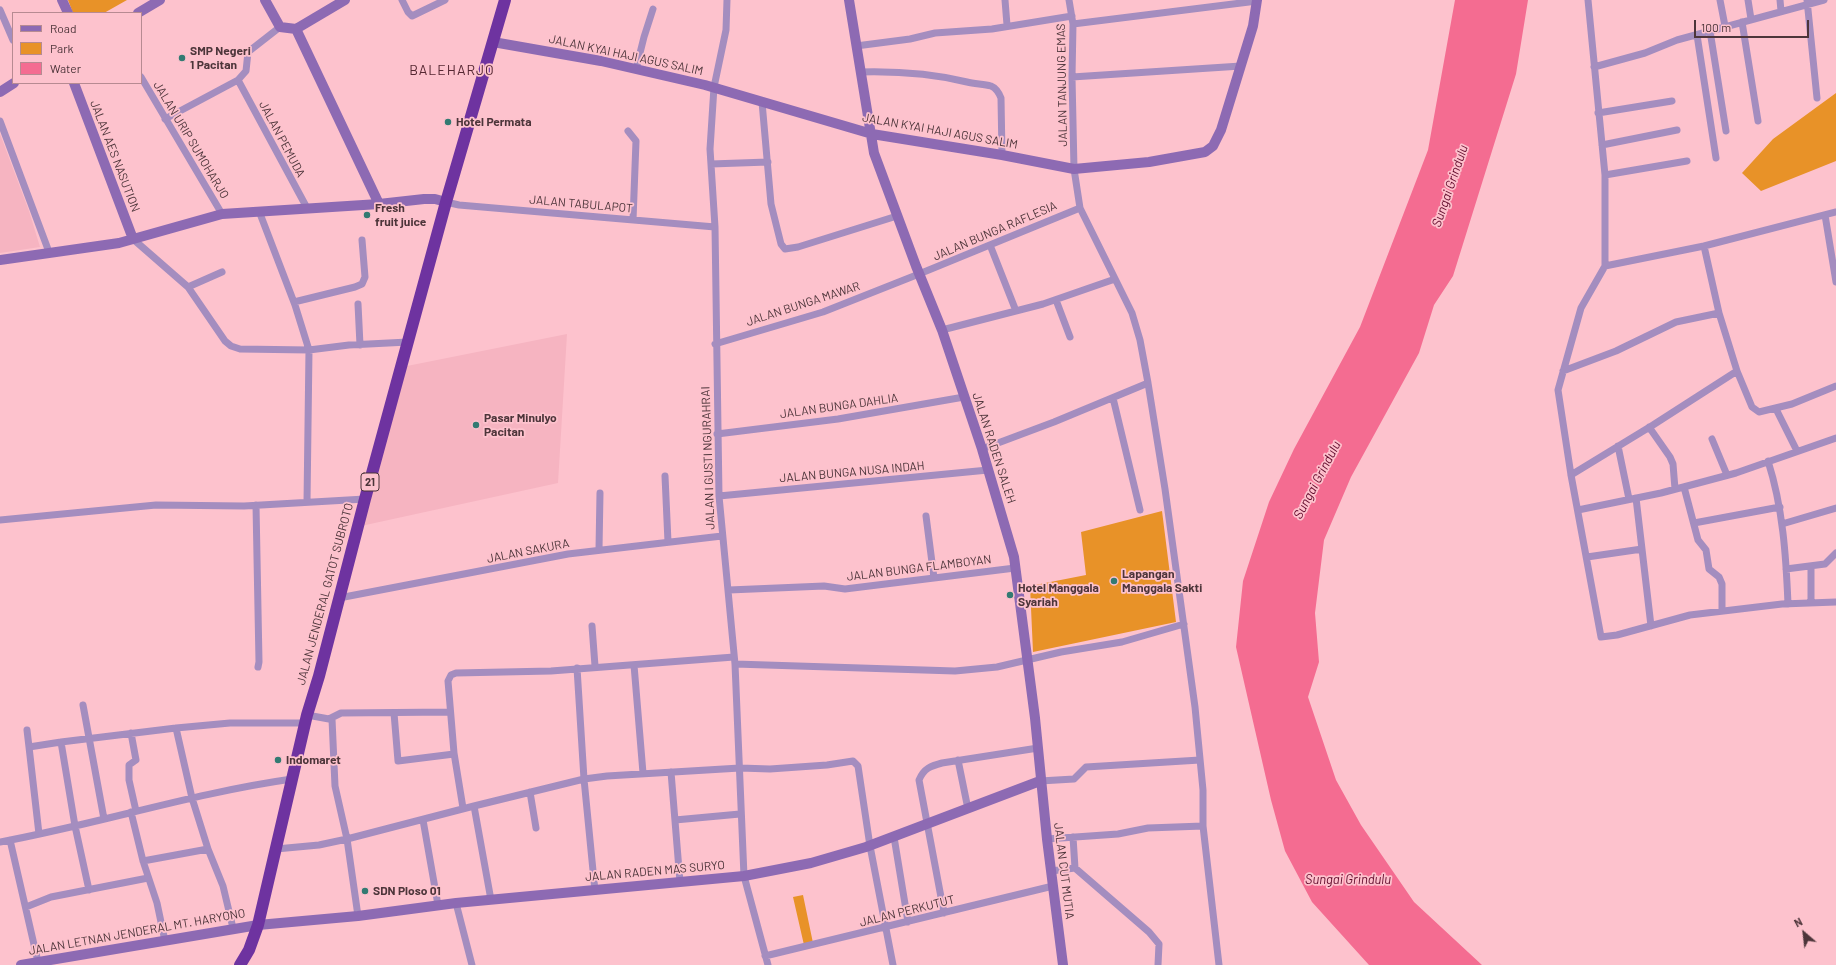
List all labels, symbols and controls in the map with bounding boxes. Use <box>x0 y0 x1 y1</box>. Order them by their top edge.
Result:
legend <box>12 12 142 84</box>
scale bar <box>1696 12 1811 38</box>
text: 100 m <box>1701 20 1731 34</box>
text: Road <box>50 21 77 35</box>
street label: JALAN TANJUNG EMAS <box>1054 23 1070 147</box>
street label: JALAN KYAI HAJI AGUS SALIM <box>547 32 705 78</box>
text: Park <box>50 41 74 55</box>
place label: SMP Negeri 1 Pacitan <box>190 44 251 72</box>
marker: SMP Negeri 1 Pacitan <box>177 53 187 63</box>
text: Water <box>50 61 81 75</box>
district label: BALEHARJO <box>409 62 495 78</box>
street label: JALAN URIP SUMOHARJO <box>150 79 232 201</box>
street label: JALAN AES NASUTION <box>87 98 143 214</box>
street label: JALAN PEMUDA <box>256 98 308 180</box>
street label: JALAN KYAI HAJI AGUS SALIM <box>861 110 1019 152</box>
place label: Hotel Permata <box>456 115 531 129</box>
marker: Hotel Permata <box>443 117 453 127</box>
water label: Sungai Grindulu <box>1429 143 1471 229</box>
street label: JALAN TABULAPOT <box>529 192 633 216</box>
street label: JALAN BUNGA RAFLESIA <box>931 198 1059 264</box>
place label: Fresh fruit juice <box>375 201 426 229</box>
marker: Fresh fruit juice <box>362 210 372 220</box>
street label: JALAN BUNGA MAWAR <box>744 279 862 329</box>
street label: JALAN I GUSTI NGURAHRAI <box>698 386 718 530</box>
street label: JALAN BUNGA DAHLIA <box>779 391 899 421</box>
street label: JALAN RADEN SALEH <box>969 391 1019 505</box>
place label: Pasar Minulyo Pacitan <box>484 411 557 439</box>
marker: Pasar Minulyo Pacitan <box>471 420 481 430</box>
water label: Sungai Grindulu <box>1290 438 1344 522</box>
street label: JALAN BUNGA NUSA INDAH <box>779 458 925 486</box>
road number: 21 <box>361 473 379 491</box>
street label: JALAN JENDERAL GATOT SUBROTO <box>294 501 356 687</box>
street label: JALAN SAKURA <box>486 536 570 566</box>
street label: JALAN BUNGA FLAMBOYAN <box>846 552 992 584</box>
place label: Lapangan Manggala Sakti <box>1122 567 1202 595</box>
marker: Lapangan Manggala Sakti <box>1109 576 1119 586</box>
place label: Hotel Manggala Syariah <box>1018 581 1099 609</box>
marker: Hotel Manggala Syariah <box>1005 590 1015 600</box>
place label: Indomaret <box>286 753 341 767</box>
marker: Indomaret <box>273 755 283 765</box>
street label: JALAN CUT MUTIA <box>1051 822 1077 920</box>
street label: JALAN RADEN MAS SURYO <box>585 858 725 884</box>
water label: Sungai Grindulu <box>1305 872 1391 888</box>
place label: SDN Ploso 01 <box>373 884 441 898</box>
marker: SDN Ploso 01 <box>360 886 370 896</box>
street label: JALAN PERKUTUT <box>858 892 956 930</box>
street label: JALAN LETNAN JENDERAL MT. HARYONO <box>27 906 247 958</box>
north arrow <box>1784 913 1824 953</box>
text: N <box>1792 915 1804 929</box>

